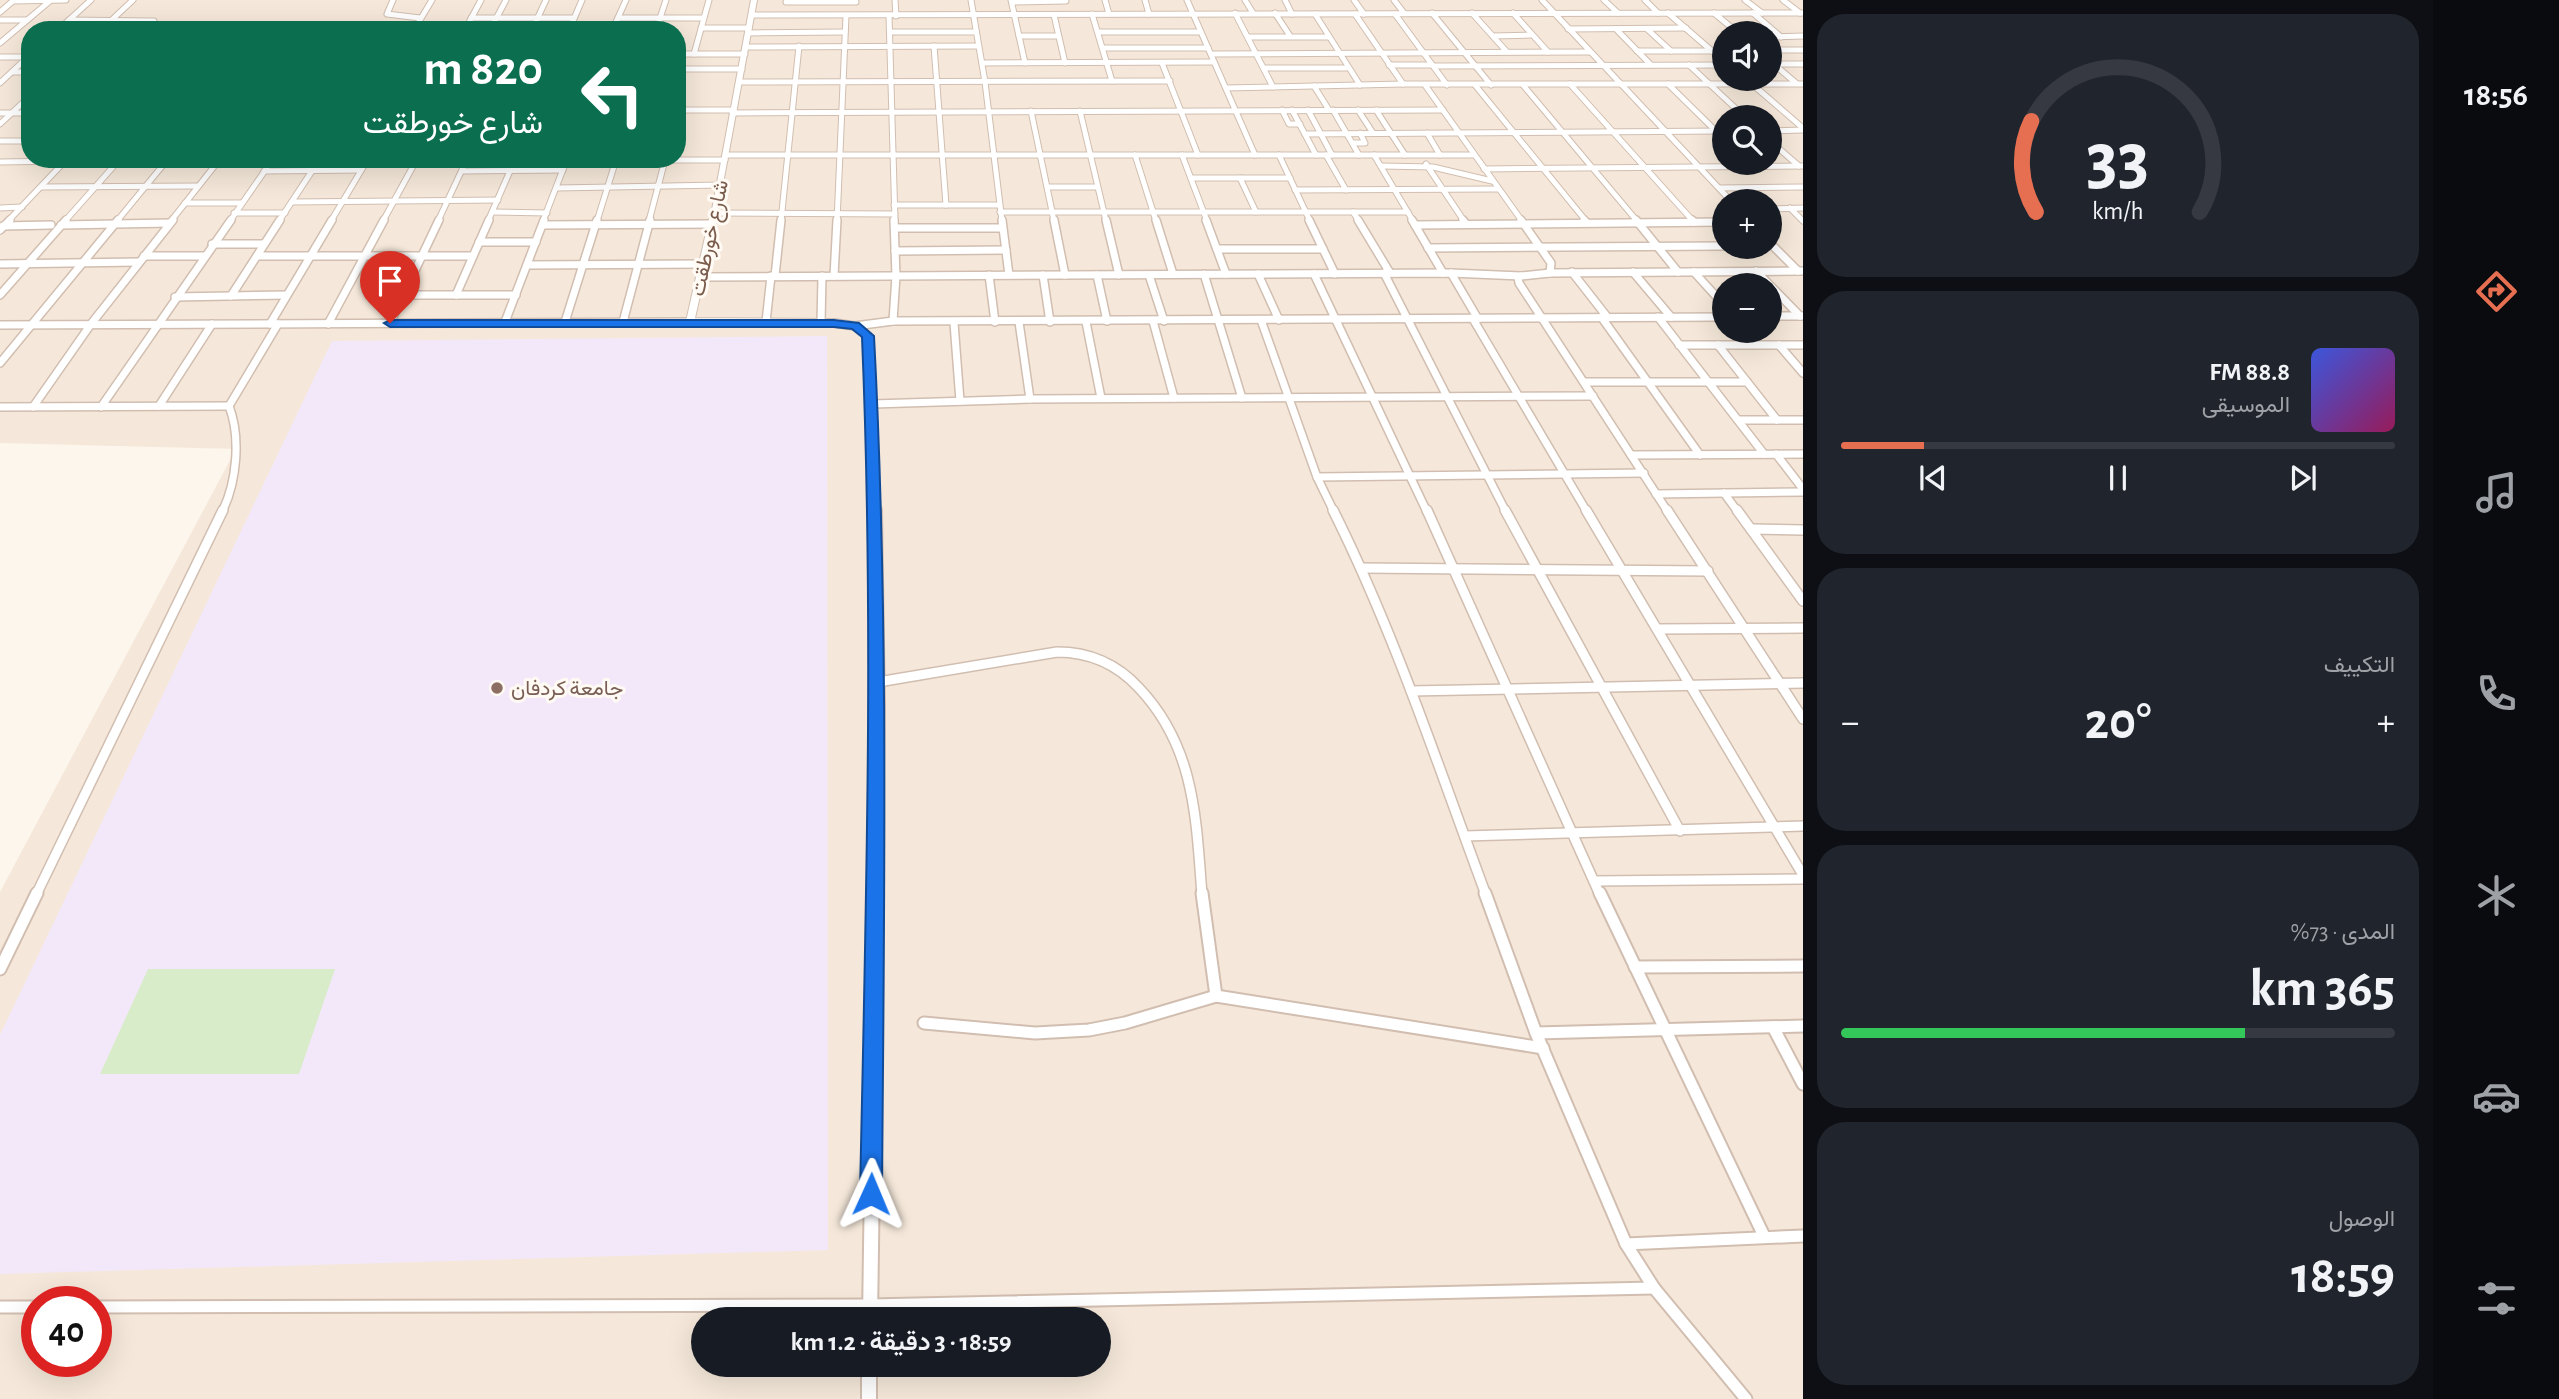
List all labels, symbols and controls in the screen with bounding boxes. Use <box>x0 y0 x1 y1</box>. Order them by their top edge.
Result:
map controls <box>1712 21 1782 343</box>
button: sound <box>1712 21 1782 91</box>
text: 820 m <box>423 45 543 94</box>
icon: left <box>567 49 658 140</box>
text: 18:56 <box>2464 79 2528 111</box>
button: search <box>1712 105 1782 175</box>
text: شارع خورطقت <box>363 107 543 139</box>
text: 33 <box>2087 124 2149 197</box>
street label: شارع خورطقت <box>687 178 735 299</box>
button: + <box>1712 189 1782 259</box>
text: km/h <box>2092 198 2144 223</box>
pin <box>360 251 420 323</box>
icon: arrive <box>371 262 409 300</box>
icon: directions <box>2472 267 2521 316</box>
button: − <box>1712 273 1782 343</box>
text: 88.8 FM <box>2209 359 2290 385</box>
text: الموسيقى <box>2202 394 2290 417</box>
icon: previous <box>1914 459 1952 497</box>
icon: pause <box>2099 459 2137 497</box>
icon: next <box>2284 459 2322 497</box>
icon: music <box>2472 468 2521 517</box>
text: التكييف <box>2324 654 2395 677</box>
icon: phone <box>2472 669 2521 718</box>
place label: جامعة كردفان <box>511 678 623 701</box>
marker: جامعة كردفان <box>489 680 505 696</box>
text: 20° <box>2085 696 2151 748</box>
text: − <box>1841 704 1859 742</box>
text: + <box>2377 704 2395 742</box>
icon: climate <box>2472 871 2521 920</box>
text: المدى · 73% <box>2291 921 2395 944</box>
text: 365 km <box>2249 963 2395 1015</box>
icon: car <box>2472 1072 2521 1121</box>
position arrow <box>834 1157 908 1231</box>
text: الوصول <box>2329 1208 2395 1231</box>
text: 18:59 <box>2291 1250 2395 1302</box>
icon: filters <box>2472 1274 2521 1323</box>
speed limit sign: 40 <box>21 1286 112 1377</box>
text: 18:59 · 3 دقيقة · 1.2 km <box>790 1329 1012 1355</box>

